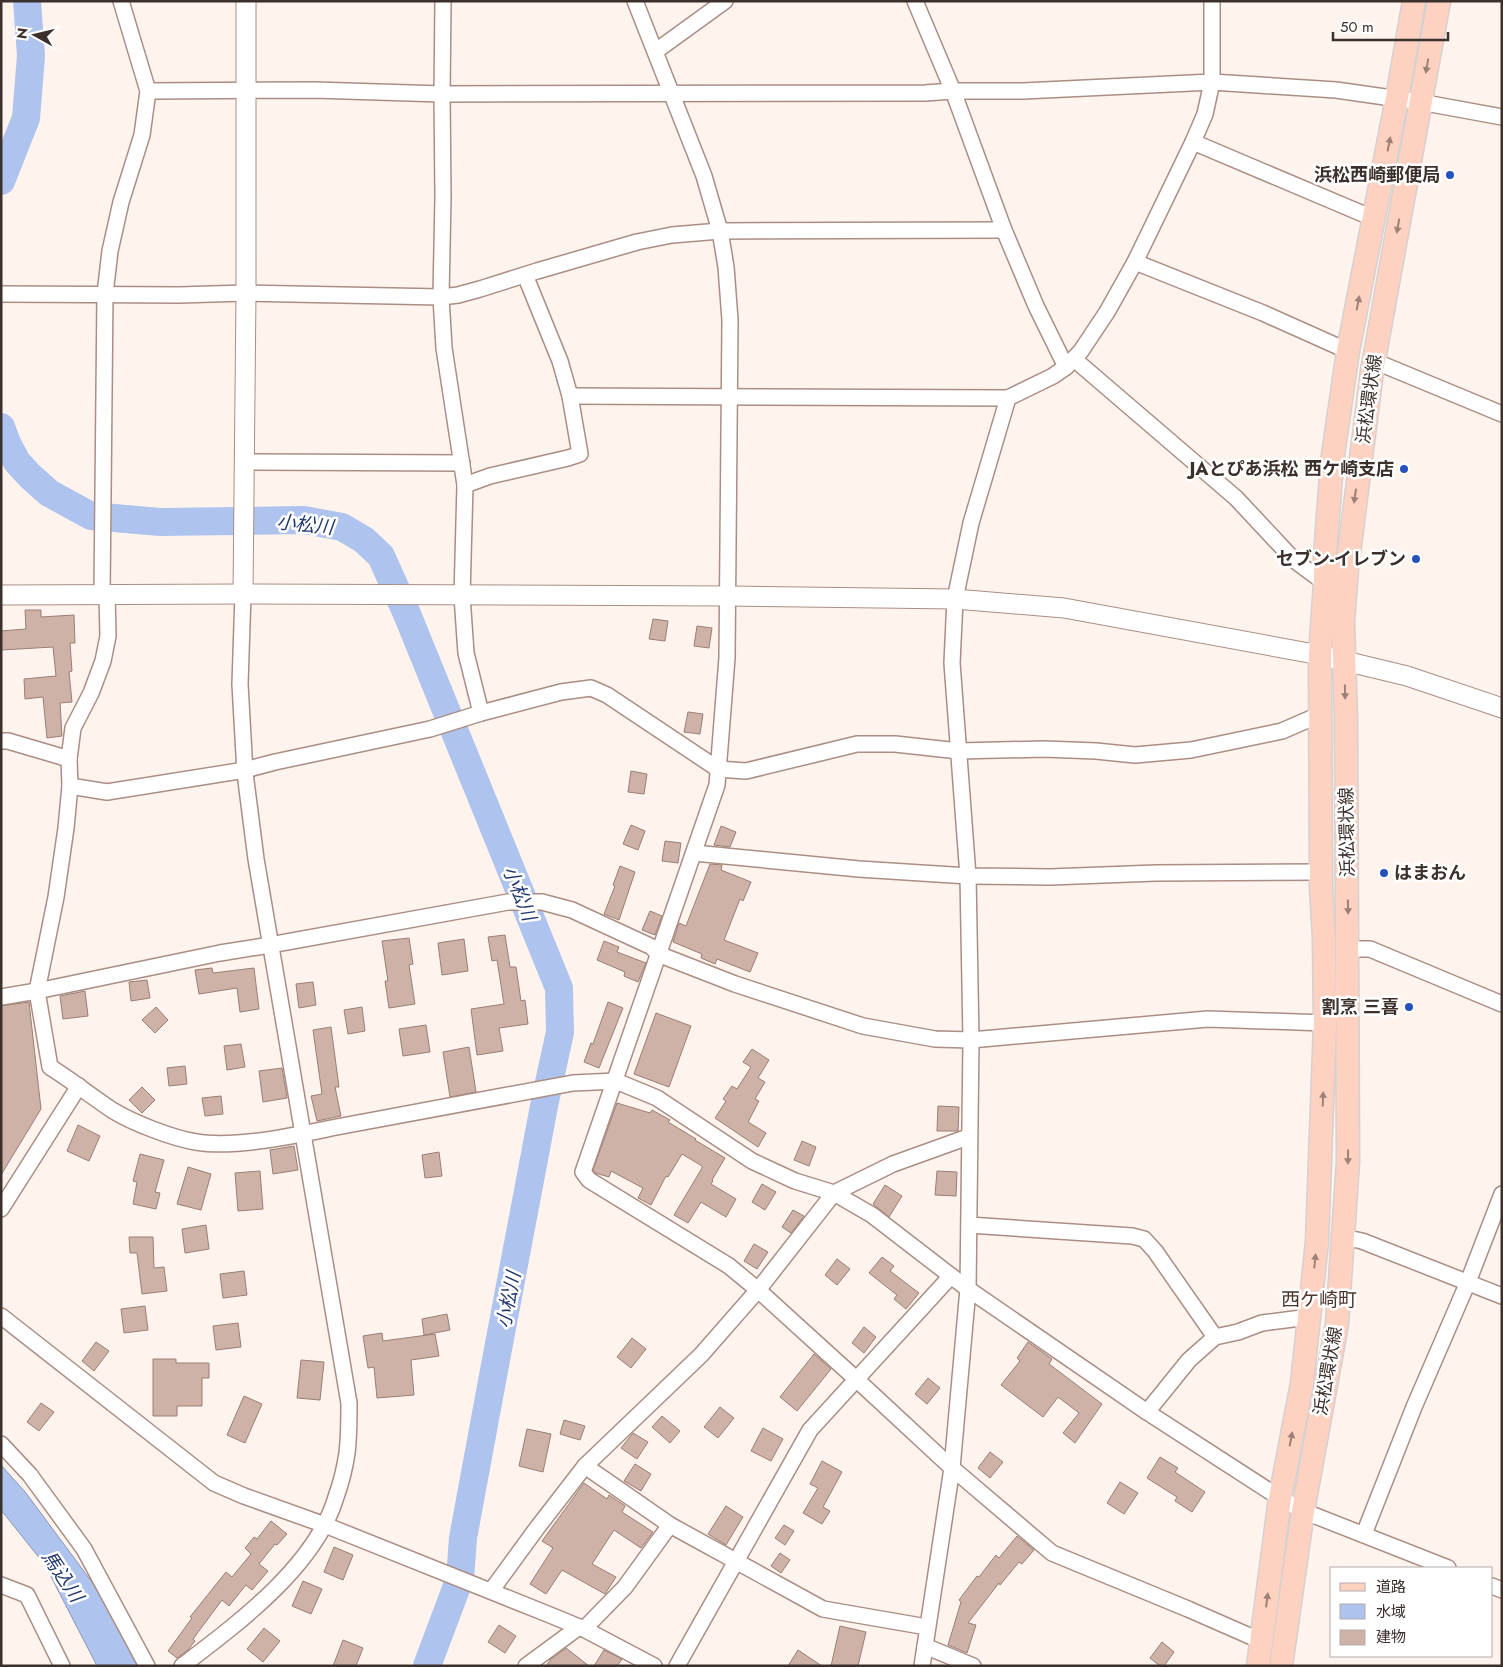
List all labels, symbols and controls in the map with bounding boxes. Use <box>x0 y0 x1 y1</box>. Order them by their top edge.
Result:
north arrow <box>10 10 60 60</box>
scale bar <box>1333 10 1448 42</box>
text: 50 m <box>1340 16 1374 38</box>
text: N <box>11 26 33 40</box>
one-way arrow <box>1422 59 1430 75</box>
one-way arrow <box>1385 136 1393 152</box>
place label: 浜松西崎郵便局 <box>1314 162 1440 188</box>
marker: 浜松西崎郵便局 <box>1444 169 1456 181</box>
one-way arrow <box>1393 219 1401 235</box>
one-way arrow <box>1354 296 1362 311</box>
street label: 浜松環状線 <box>1350 353 1388 445</box>
place label: JAとぴあ浜松 西ケ崎支店 <box>1186 456 1394 482</box>
marker: JAとぴあ浜松 西ケ崎支店 <box>1398 463 1410 475</box>
one-way arrow <box>1351 488 1359 504</box>
water label: 小松川 <box>275 508 337 541</box>
place label: セブン-イレブン <box>1276 546 1406 572</box>
marker: セブン-イレブン <box>1410 553 1422 565</box>
one-way arrow <box>1342 685 1350 701</box>
street label: 浜松環状線 <box>1333 787 1361 877</box>
place label: はまおん <box>1394 860 1466 886</box>
water label: 小松川 <box>496 862 543 927</box>
marker: はまおん <box>1378 867 1390 879</box>
one-way arrow <box>1344 900 1352 916</box>
place label: 割烹 三喜 <box>1322 994 1399 1020</box>
marker: 割烹 三喜 <box>1403 1001 1415 1013</box>
one-way arrow <box>1319 1091 1327 1107</box>
one-way arrow <box>1344 1150 1352 1166</box>
one-way arrow <box>1311 1253 1319 1269</box>
water label: 小松川 <box>490 1268 528 1331</box>
district label: 西ケ崎町 <box>1281 1286 1357 1313</box>
street label: 浜松環状線 <box>1307 1324 1349 1418</box>
one-way arrow <box>1287 1432 1295 1447</box>
water label: 馬込川 <box>35 1545 91 1609</box>
legend <box>1330 1567 1493 1657</box>
text: 道路 <box>1376 1576 1406 1598</box>
one-way arrow <box>1263 1592 1271 1608</box>
text: 水域 <box>1376 1601 1406 1623</box>
text: 建物 <box>1376 1626 1406 1648</box>

